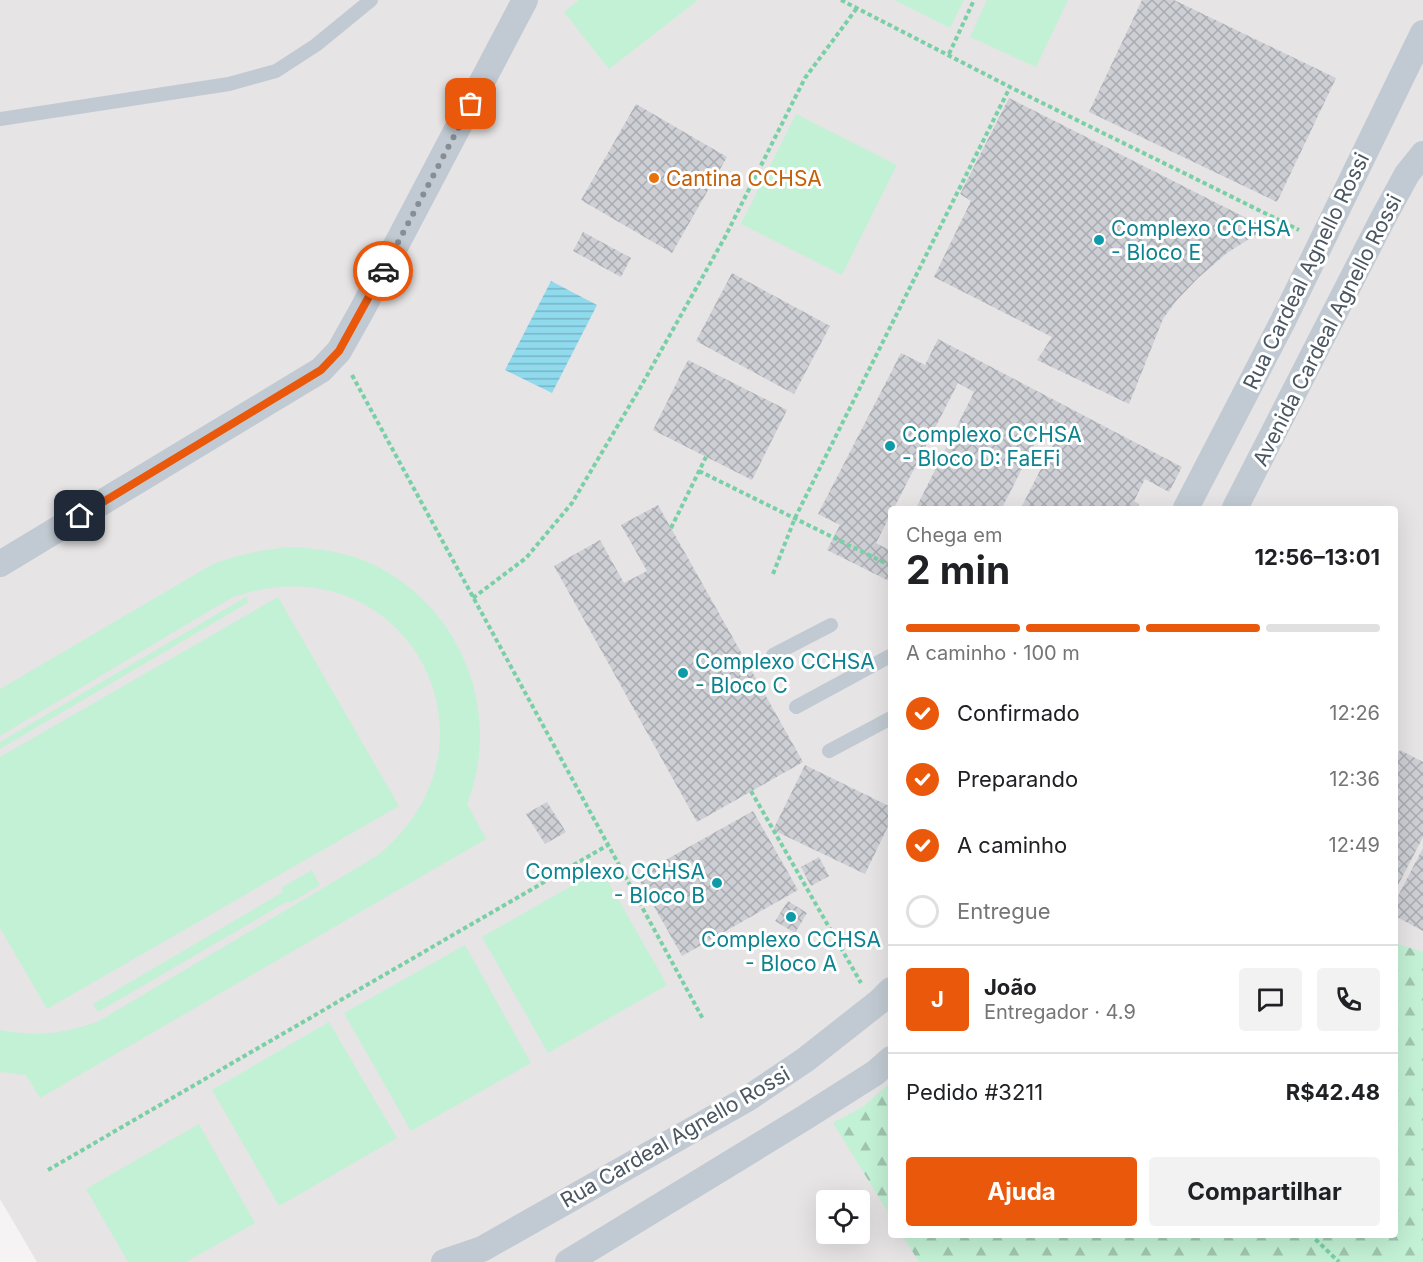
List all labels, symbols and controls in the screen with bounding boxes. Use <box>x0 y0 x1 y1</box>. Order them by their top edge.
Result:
pin <box>445 78 496 129</box>
icon: bag <box>454 87 487 120</box>
street label: Rua Cardeal Agnello Rossi <box>1238 149 1374 393</box>
place label: Cantina CCHSA <box>666 166 822 191</box>
marker: Cantina CCHSA <box>647 171 661 185</box>
street label: Avenida Cardeal Agnello Rossi <box>1247 190 1407 470</box>
place label: Complexo CCHSA - Bloco E <box>1111 216 1291 265</box>
marker: Complexo CCHSA - Bloco E <box>1092 233 1106 247</box>
courier <box>353 241 413 301</box>
icon: car <box>367 255 400 288</box>
place label: Complexo CCHSA - Bloco D: FaEFi <box>902 422 1082 471</box>
marker: Complexo CCHSA - Bloco D: FaEFi <box>883 439 897 453</box>
pin <box>54 490 105 541</box>
icon: home <box>63 499 96 532</box>
text: Chega em <box>906 523 1002 547</box>
text: 12:56–13:01 <box>1255 544 1380 570</box>
text: 2 min <box>906 546 1010 593</box>
text: A caminho · 100 m <box>906 641 1080 665</box>
place label: Complexo CCHSA - Bloco C <box>695 649 875 698</box>
marker: Complexo CCHSA - Bloco C <box>676 666 690 680</box>
icon: check <box>906 697 939 730</box>
text: Confirmado <box>957 700 1080 726</box>
text: 12:26 <box>1329 701 1380 725</box>
icon: check <box>906 763 939 796</box>
text: Preparando <box>957 766 1078 792</box>
text: 12:36 <box>1329 767 1380 791</box>
icon: check <box>906 829 939 862</box>
text: A caminho <box>957 832 1067 858</box>
text: 12:49 <box>1329 833 1380 857</box>
place label: Complexo CCHSA - Bloco B <box>525 859 705 908</box>
marker: Complexo CCHSA - Bloco B <box>710 876 724 890</box>
text: Entregue <box>957 898 1051 924</box>
marker: Complexo CCHSA - Bloco A <box>784 910 798 924</box>
place label: Complexo CCHSA - Bloco A <box>701 927 881 976</box>
button: chat <box>1239 968 1302 1031</box>
button: phone <box>1317 968 1380 1031</box>
text: João <box>984 974 1037 1000</box>
text: J <box>931 986 944 1012</box>
text: Entregador · 4.9 <box>984 1000 1136 1024</box>
street label: Rua Cardeal Agnello Rossi <box>556 1061 794 1213</box>
text: Pedido #3211 <box>906 1079 1043 1105</box>
text: R$42.48 <box>1286 1079 1380 1105</box>
button: Ajuda <box>906 1157 1137 1226</box>
button: Compartilhar <box>1149 1157 1380 1226</box>
map controls <box>816 1190 870 1244</box>
button: locate <box>816 1190 870 1244</box>

